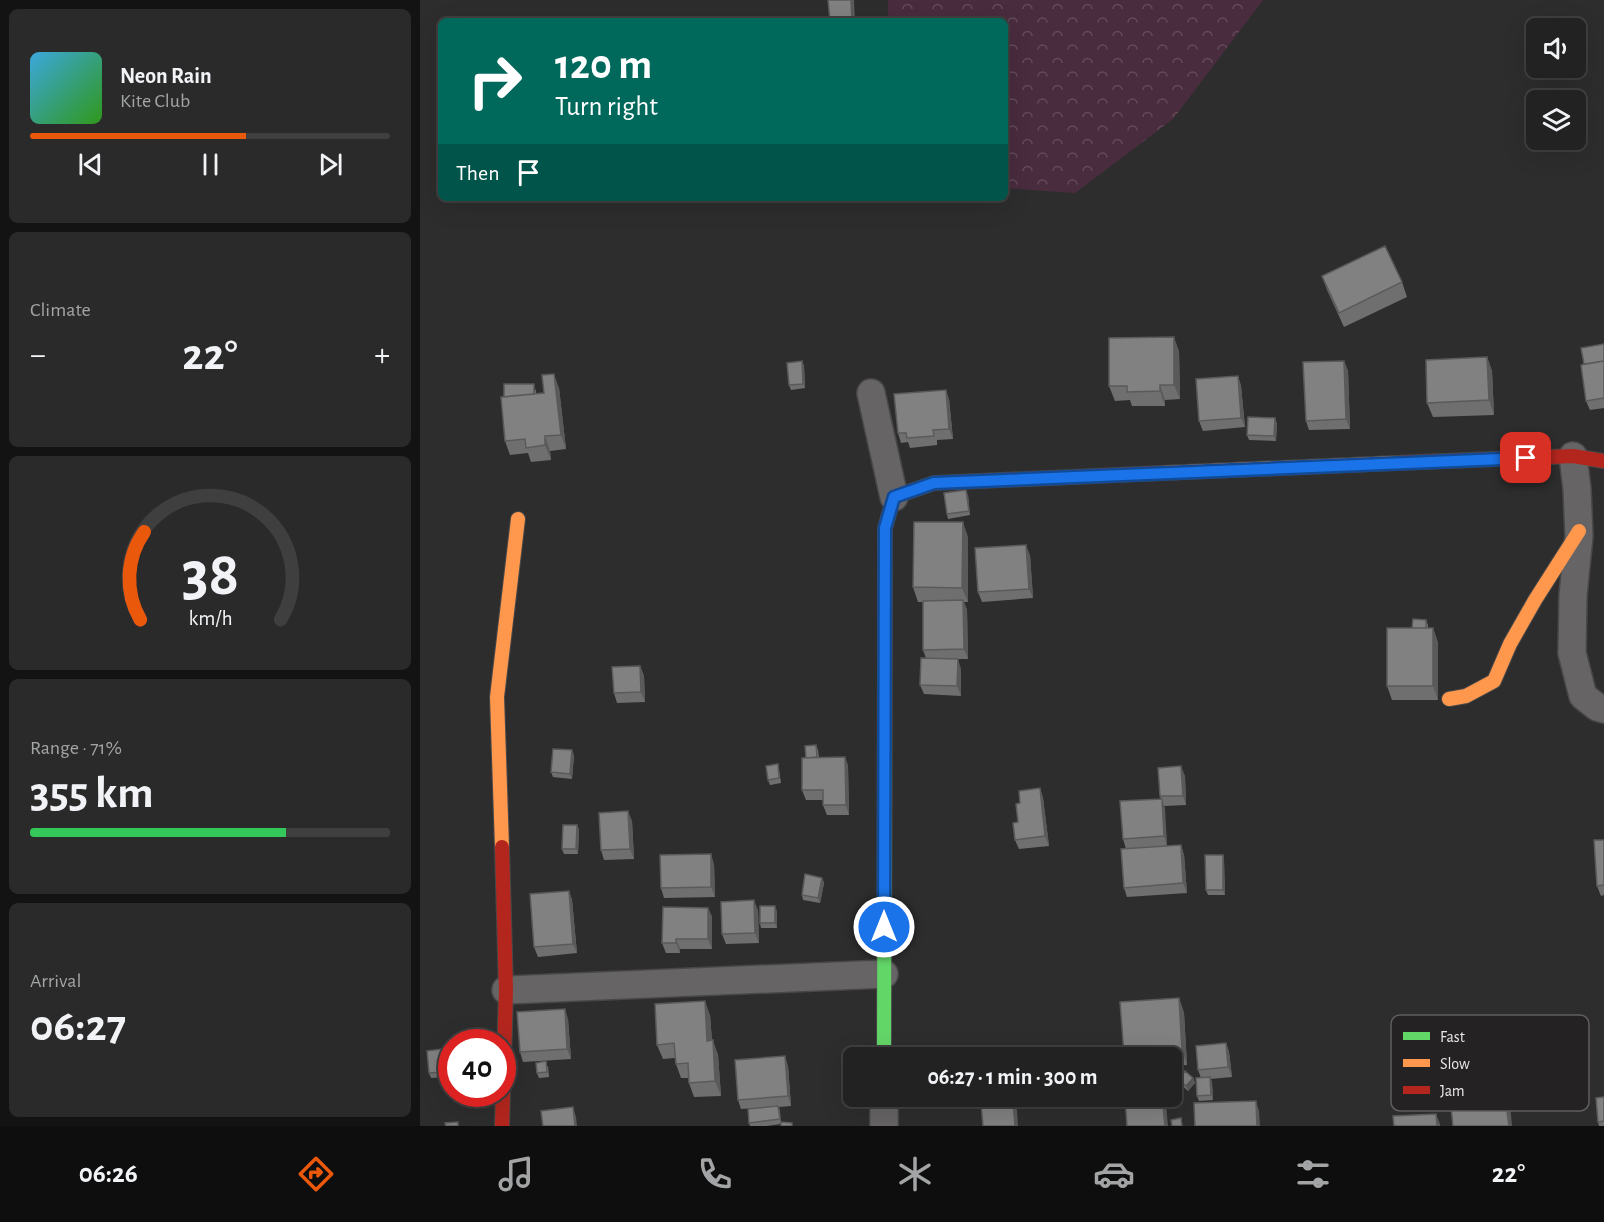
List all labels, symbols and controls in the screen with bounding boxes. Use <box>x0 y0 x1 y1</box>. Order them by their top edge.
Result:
map controls <box>1526 18 1586 150</box>
button: sound <box>1526 18 1586 78</box>
icon: right <box>456 42 534 120</box>
text: 120 m <box>555 44 652 86</box>
text: Neon Rain <box>120 65 212 87</box>
button: layers <box>1526 90 1586 150</box>
text: Kite Club <box>120 91 190 111</box>
text: Turn right <box>555 93 658 120</box>
icon: previous <box>74 148 107 181</box>
icon: pause <box>194 148 227 181</box>
icon: next <box>314 148 347 181</box>
icon: arrive <box>512 156 545 189</box>
text: Then <box>456 162 500 184</box>
text: Climate <box>30 300 91 320</box>
text: 22° <box>182 333 238 378</box>
text: − <box>30 339 46 372</box>
text: + <box>374 339 390 372</box>
pin <box>1500 432 1551 483</box>
icon: arrive <box>1509 441 1542 474</box>
text: 38 <box>181 544 239 606</box>
text: km/h <box>188 608 232 629</box>
text: Range · 71% <box>30 738 122 758</box>
text: 355 km <box>30 771 154 816</box>
position arrow <box>852 895 916 959</box>
text: Arrival <box>30 971 81 991</box>
text: 06:27 <box>30 1004 126 1049</box>
legend <box>1391 1015 1589 1111</box>
speed limit sign: 40 <box>438 1029 516 1107</box>
text: Fast <box>1440 1029 1465 1045</box>
text: Slow <box>1440 1056 1470 1072</box>
text: 06:27 · 1 min · 300 m <box>927 1066 1098 1088</box>
text: Jam <box>1440 1083 1465 1099</box>
icon: directions <box>295 1153 337 1195</box>
icon: music <box>495 1153 537 1195</box>
icon: phone <box>694 1153 736 1195</box>
icon: climate <box>894 1153 936 1195</box>
icon: car <box>1093 1153 1135 1195</box>
icon: filters <box>1292 1153 1334 1195</box>
text: 06:26 <box>79 1160 138 1187</box>
text: 22° <box>1492 1160 1525 1187</box>

